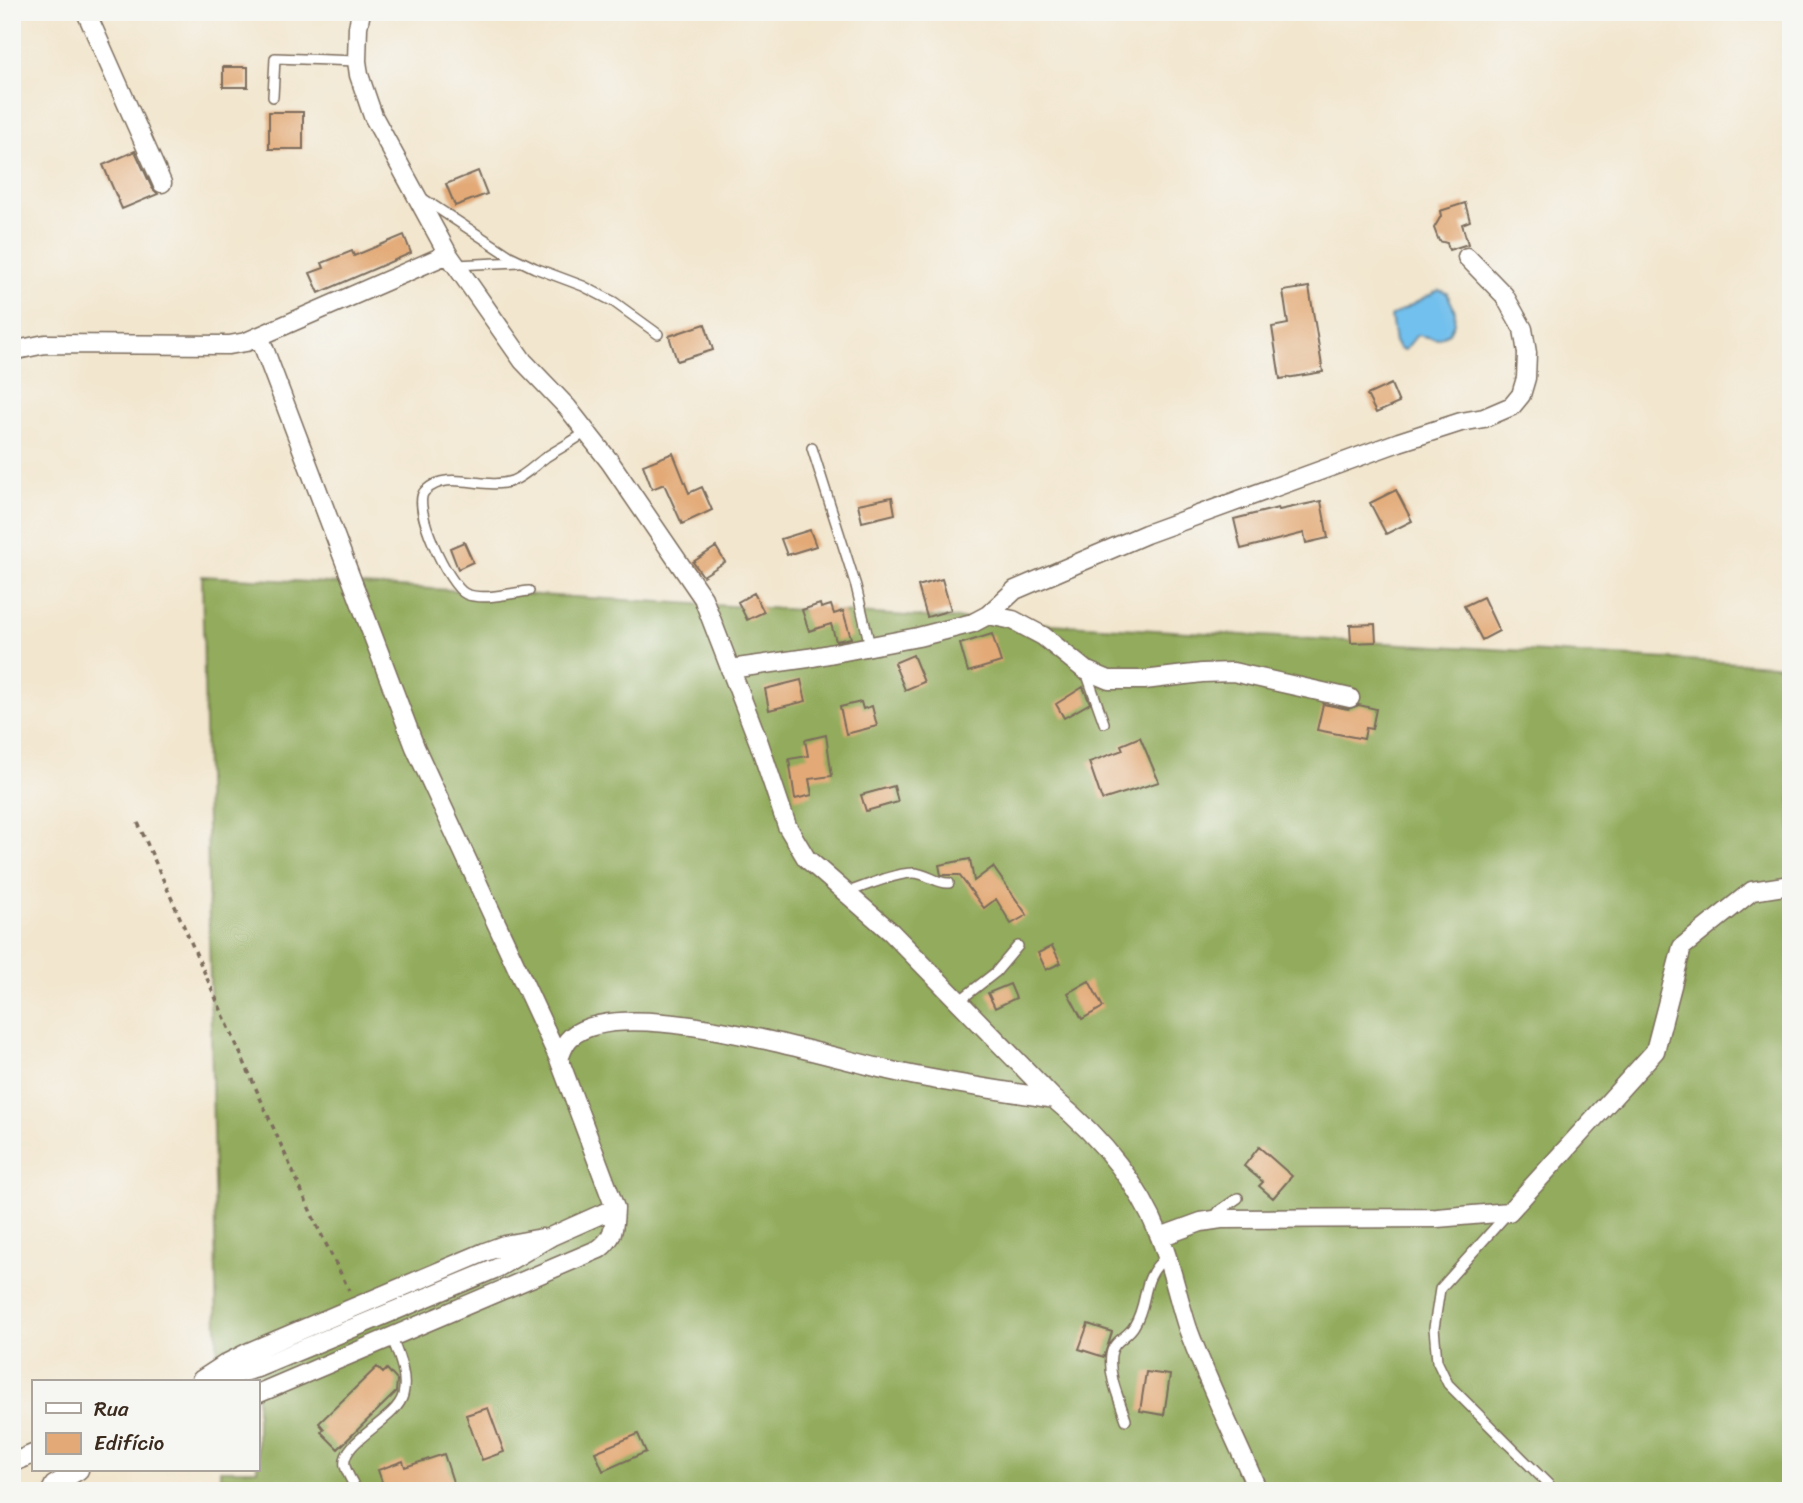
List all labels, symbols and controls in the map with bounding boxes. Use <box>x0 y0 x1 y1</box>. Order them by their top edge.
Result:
legend <box>32 1380 259 1472</box>
text: Rua <box>94 1390 129 1428</box>
text: Edifício <box>94 1424 164 1462</box>

